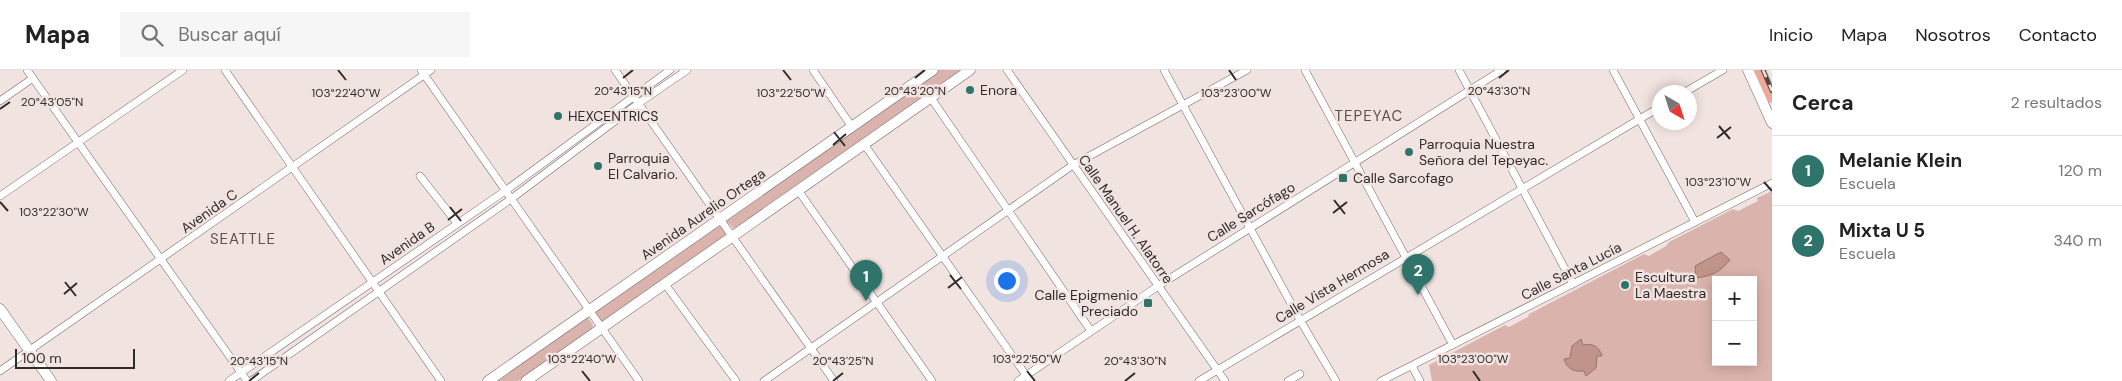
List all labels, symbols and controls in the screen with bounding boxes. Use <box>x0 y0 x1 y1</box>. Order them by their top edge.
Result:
search box <box>120 12 470 57</box>
text: Mapa <box>25 19 90 50</box>
icon: search <box>138 21 166 49</box>
text: Buscar aquí <box>178 22 281 47</box>
text: Inicio <box>1769 23 1813 47</box>
text: Mapa <box>1841 23 1887 47</box>
text: Nosotros <box>1915 23 1991 47</box>
text: Contacto <box>2019 23 2097 47</box>
place label: Enora <box>980 81 1017 99</box>
text: 20°43'15"N <box>594 83 652 99</box>
text: 20°43'20"N <box>884 83 946 99</box>
text: 20°43'30"N <box>1468 83 1530 99</box>
marker: Enora <box>964 84 976 96</box>
text: 103°22'40"W <box>312 85 381 101</box>
text: 103°22'50"W <box>756 85 826 101</box>
text: 103°23'00"W <box>1201 85 1272 101</box>
north arrow <box>1652 85 1697 130</box>
text: Cerca <box>1792 89 1854 117</box>
text: 2 resultados <box>2011 92 2102 113</box>
text: 20°43'05"N <box>21 94 83 110</box>
district label: TEPEYAC <box>1335 106 1403 126</box>
place label: HEXCENTRICS <box>568 107 658 125</box>
marker: HEXCENTRICS <box>552 110 564 122</box>
place label: Parroquia Nuestra Señora del Tepeyac. <box>1419 135 1548 169</box>
marker: Parroquia Nuestra Señora del Tepeyac. <box>1403 146 1415 158</box>
text: Melanie Klein <box>1839 148 1962 173</box>
place label: Parroquia El Calvario. <box>608 149 678 183</box>
street label: Calle Manuel H. Alatorre <box>1075 151 1177 287</box>
marker: Parroquia El Calvario. <box>592 160 604 172</box>
text: 1 <box>1805 160 1811 181</box>
text: 120 m <box>2058 160 2102 181</box>
street label: Avenida Aurelio Ortega <box>637 164 769 264</box>
place label: Calle Sarcofago <box>1353 169 1453 187</box>
marker: Calle Sarcofago <box>1337 172 1349 184</box>
text: Escuela <box>1839 173 1896 194</box>
text: 103°23'10"W <box>1685 174 1751 190</box>
street label: Calle Sarcófago <box>1204 178 1298 246</box>
street label: Avenida C <box>177 185 241 237</box>
text: 103°22'30"W <box>19 204 89 220</box>
street label: Avenida B <box>376 217 438 269</box>
text: Mixta U 5 <box>1839 218 1925 243</box>
district label: SEATTLE <box>210 229 276 249</box>
text: 2 <box>1803 230 1813 251</box>
text: 340 m <box>2053 230 2102 251</box>
street label: Calle Santa Lucía <box>1518 238 1624 304</box>
text: Escuela <box>1839 243 1896 264</box>
street label: Calle Vista Hermosa <box>1272 245 1392 327</box>
pin: 2 <box>1402 254 1434 295</box>
pin: 1 <box>850 260 882 301</box>
your location <box>994 268 1020 294</box>
place label: Escultura La Maestra <box>1635 268 1706 302</box>
map controls <box>1712 276 1757 366</box>
button: + <box>1712 276 1757 321</box>
marker: Escultura La Maestra <box>1619 279 1631 291</box>
place label: Calle Epigmenio Preciado <box>1034 286 1138 320</box>
marker: Calle Epigmenio Preciado <box>1142 297 1154 309</box>
button: − <box>1712 321 1757 366</box>
scale bar <box>15 346 135 369</box>
text: 100 m <box>22 349 62 367</box>
text: 103°22'40"W <box>548 351 617 367</box>
text: 103°22'50"W <box>992 351 1062 367</box>
text: 103°23'00"W <box>1438 351 1509 367</box>
text: 20°43'15"N <box>230 353 288 369</box>
text: 20°43'25"N <box>812 353 874 369</box>
text: 20°43'30"N <box>1104 353 1166 369</box>

